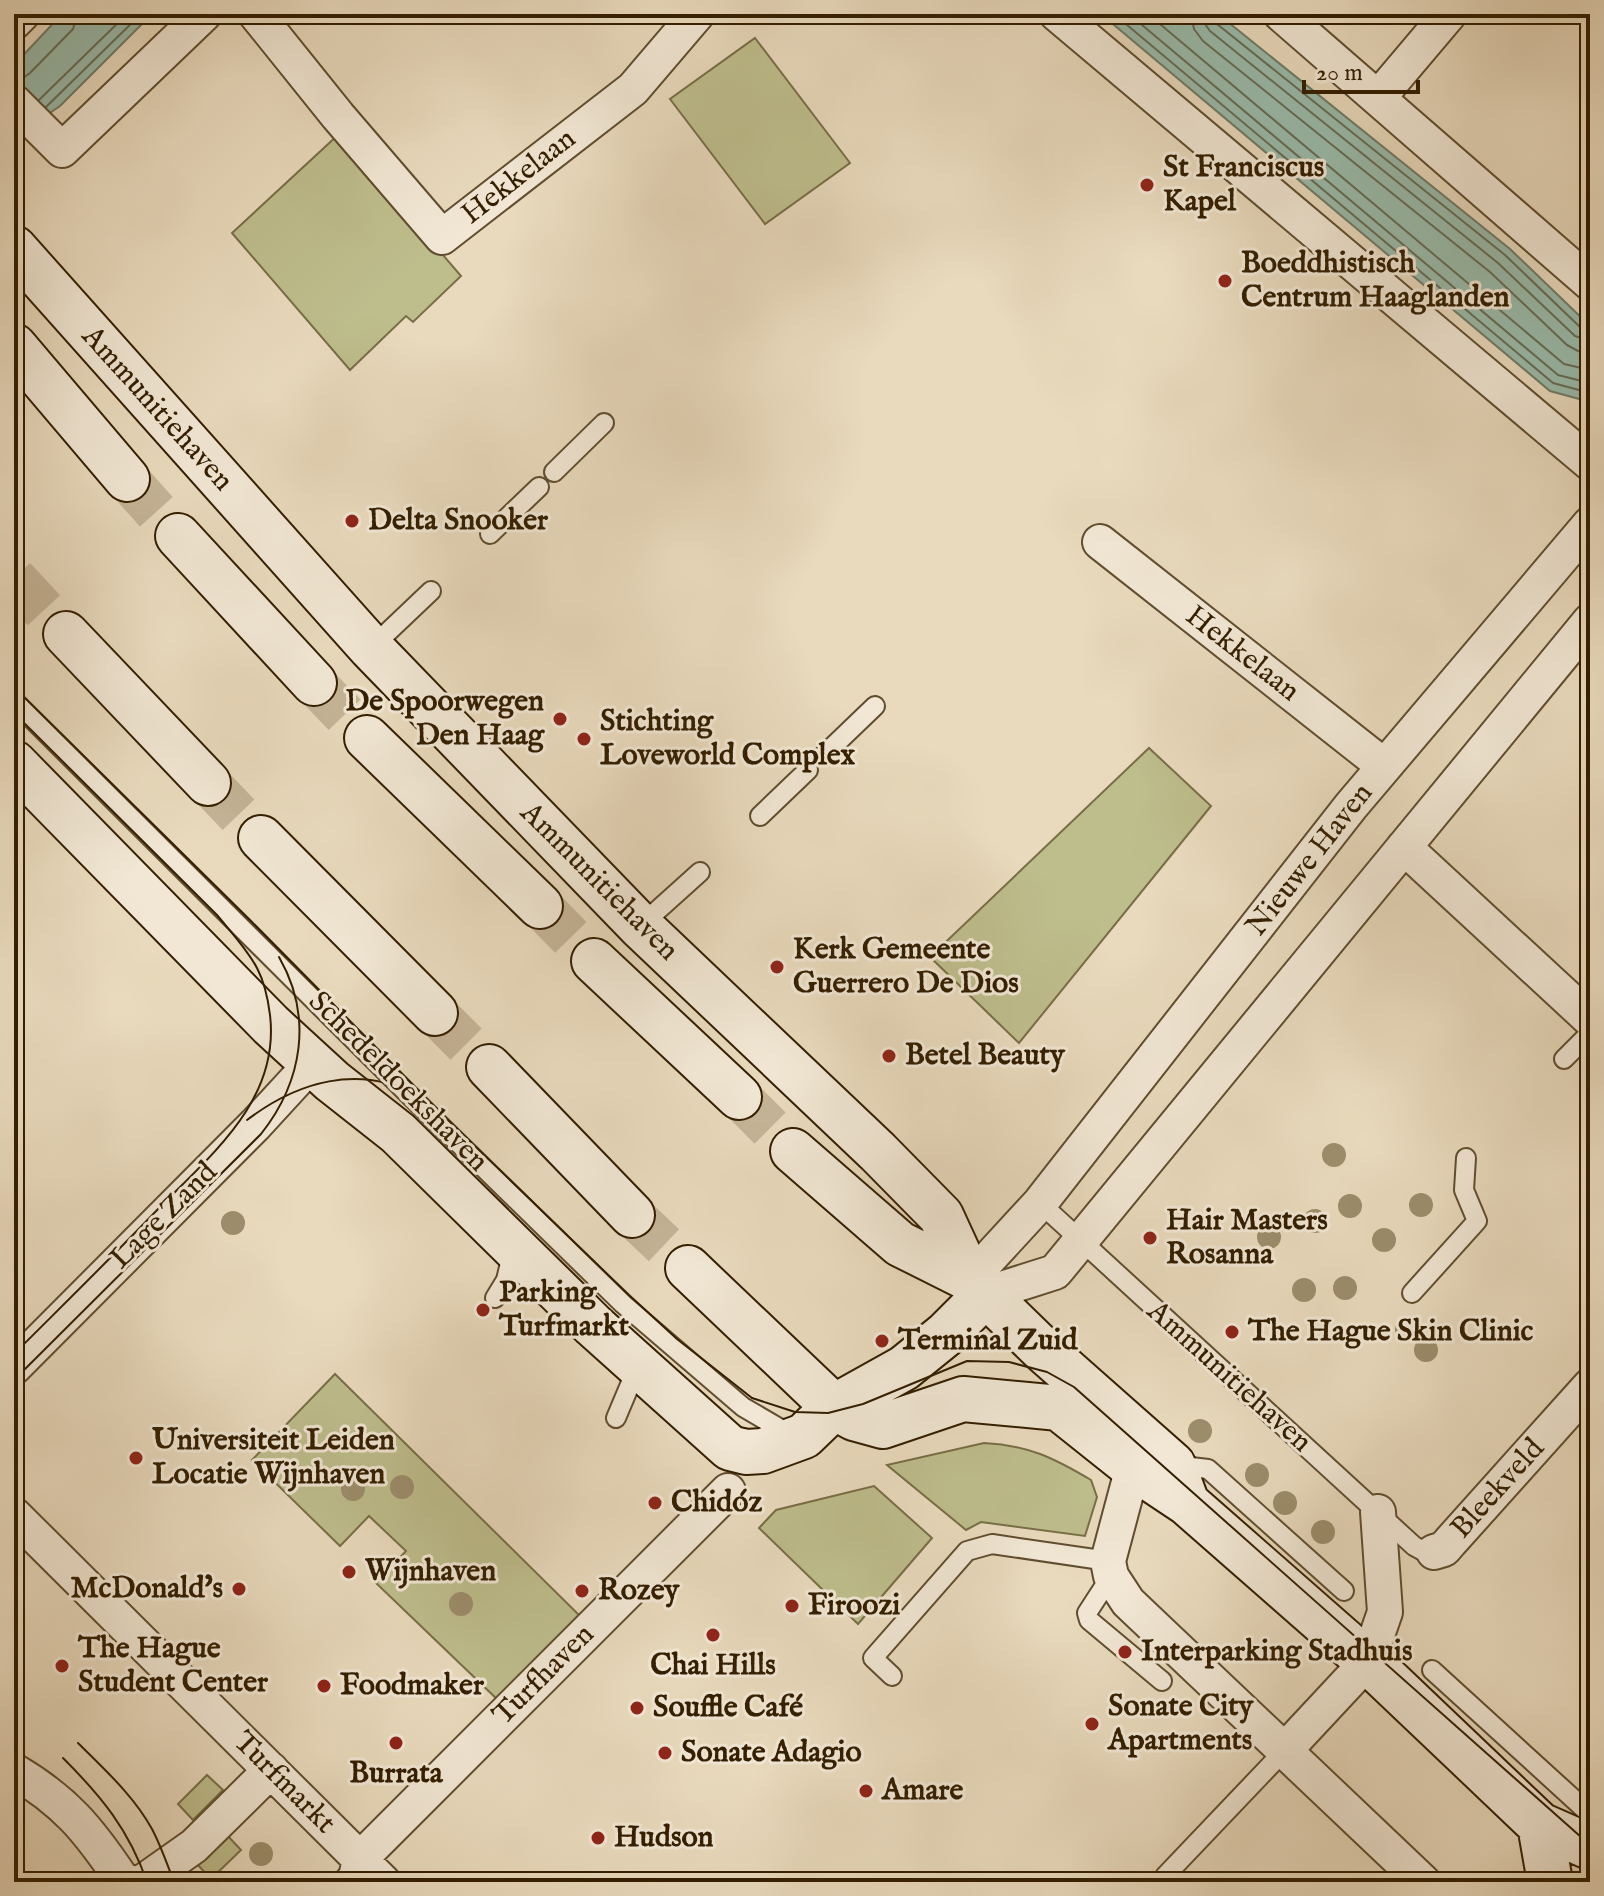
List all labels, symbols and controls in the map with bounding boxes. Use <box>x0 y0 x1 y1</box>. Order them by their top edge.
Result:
scale bar <box>1304 44 1418 94</box>
text: 20 m <box>1316 58 1363 89</box>
street label: Hekkelaan <box>454 120 584 234</box>
place label: St Franciscus Kapel <box>1163 149 1324 221</box>
marker: St Franciscus Kapel <box>1138 176 1156 194</box>
place label: Boeddhistisch Centrum Haaglanden <box>1241 245 1510 317</box>
marker: Boeddhistisch Centrum Haaglanden <box>1216 272 1234 290</box>
street label: Ammunitiehaven <box>72 318 241 500</box>
place label: Delta Snooker <box>368 502 549 540</box>
marker: Delta Snooker <box>343 512 361 530</box>
street label: Hekkelaan <box>1177 597 1307 711</box>
place label: De Spoorwegen Den Haag <box>345 683 546 755</box>
place label: Stichting Loveworld Complex <box>600 703 855 775</box>
marker: De Spoorwegen Den Haag <box>551 710 569 728</box>
marker: Stichting Loveworld Complex <box>575 730 593 748</box>
street label: Nieuwe Haven <box>1238 776 1382 944</box>
street label: Ammunitiehaven <box>511 794 686 969</box>
place label: Kerk Gemeente Guerrero De Dios <box>793 931 1019 1003</box>
marker: Kerk Gemeente Guerrero De Dios <box>768 958 786 976</box>
street label: Schedeldoekshaven <box>300 984 496 1180</box>
place label: Betel Beauty <box>905 1037 1066 1075</box>
marker: Betel Beauty <box>880 1047 898 1065</box>
street label: Lage Zand <box>102 1153 227 1278</box>
place label: Hair Masters Rosanna <box>1166 1202 1328 1274</box>
marker: Hair Masters Rosanna <box>1141 1229 1159 1247</box>
place label: Parking Turfmarkt <box>498 1274 630 1346</box>
street label: Ammunitiehaven <box>1138 1292 1320 1461</box>
marker: Parking Turfmarkt <box>474 1301 492 1319</box>
place label: The Hague Skin Clinic <box>1247 1313 1534 1351</box>
place label: Terminal Zuid <box>897 1322 1078 1360</box>
marker: The Hague Skin Clinic <box>1223 1323 1241 1341</box>
marker: Terminal Zuid <box>873 1332 891 1350</box>
place label: Universiteit Leiden Locatie Wijnhaven <box>152 1422 395 1494</box>
street label: Bleekveld <box>1443 1430 1554 1547</box>
marker: Universiteit Leiden Locatie Wijnhaven <box>127 1449 145 1467</box>
place label: Chidóz <box>671 1484 762 1522</box>
marker: Chidóz <box>646 1494 664 1512</box>
place label: Wijnhaven <box>364 1553 496 1591</box>
marker: Wijnhaven <box>340 1563 358 1581</box>
place label: McDonald's <box>70 1570 223 1608</box>
place label: Rozey <box>598 1572 681 1610</box>
marker: McDonald's <box>230 1580 248 1598</box>
marker: Rozey <box>573 1582 591 1600</box>
place label: Firoozi <box>808 1587 900 1625</box>
marker: Firoozi <box>783 1597 801 1615</box>
street label: Turfhaven <box>485 1616 603 1734</box>
marker: Chai Hills <box>704 1626 722 1644</box>
place label: The Hague Student Center <box>77 1630 269 1702</box>
place label: Interparking Stadhuis <box>1141 1633 1412 1671</box>
marker: Interparking Stadhuis <box>1116 1643 1134 1661</box>
place label: Chai Hills <box>650 1647 776 1685</box>
marker: The Hague Student Center <box>53 1657 71 1675</box>
place label: Foodmaker <box>340 1667 485 1705</box>
marker: Foodmaker <box>315 1677 333 1695</box>
place label: Sonate City Apartments <box>1107 1688 1255 1760</box>
place label: Souffle Café <box>653 1689 803 1727</box>
marker: Souffle Café <box>628 1699 646 1717</box>
marker: Sonate City Apartments <box>1083 1715 1101 1733</box>
street label: Turfmarkt <box>225 1724 343 1842</box>
marker: Burrata <box>387 1734 405 1752</box>
place label: Sonate Adagio <box>681 1734 862 1772</box>
marker: Sonate Adagio <box>656 1744 674 1762</box>
place label: Burrata <box>349 1755 444 1793</box>
place label: Amare <box>881 1772 963 1810</box>
marker: Amare <box>857 1782 875 1800</box>
place label: Hudson <box>614 1819 714 1857</box>
marker: Hudson <box>589 1829 607 1847</box>

